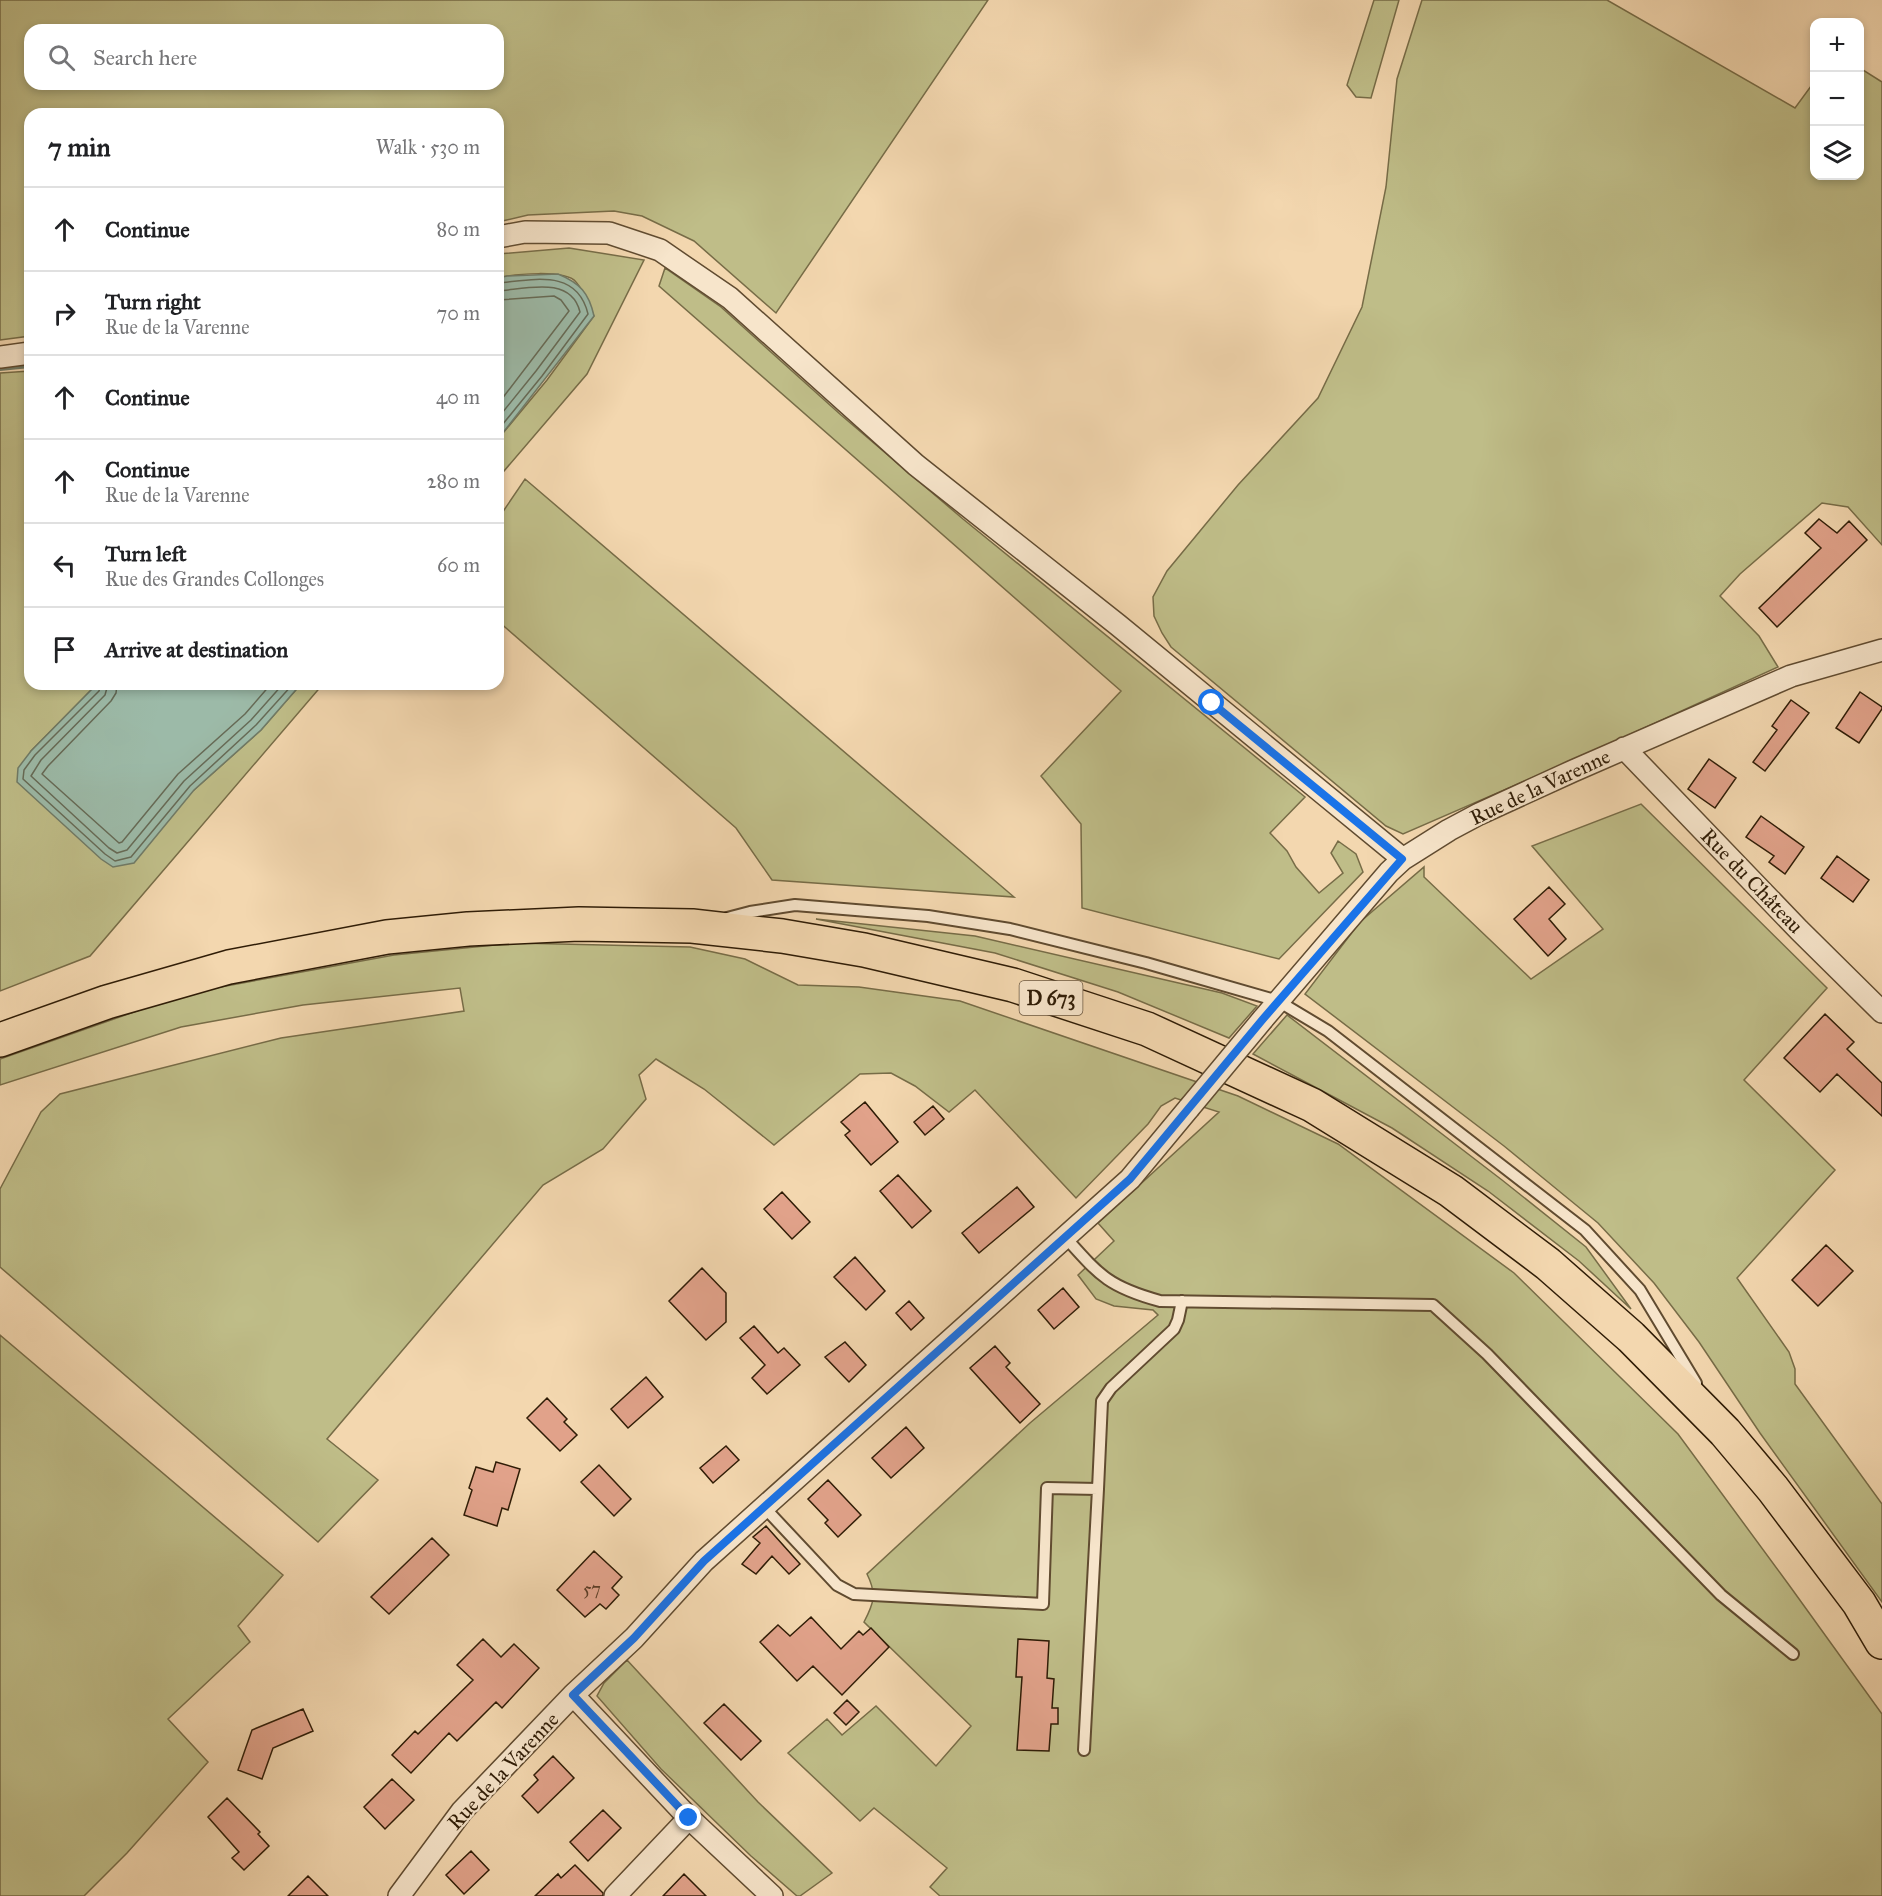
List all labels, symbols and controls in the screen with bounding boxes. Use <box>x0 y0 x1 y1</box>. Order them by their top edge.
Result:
map controls <box>1810 18 1864 180</box>
button: + <box>1810 18 1864 72</box>
search box <box>24 24 504 90</box>
icon: search <box>45 41 78 74</box>
text: Search here <box>93 44 197 71</box>
button: − <box>1810 72 1864 126</box>
button: layers <box>1810 126 1864 180</box>
text: 7 min <box>48 131 111 163</box>
text: Walk · 530 m <box>376 135 480 159</box>
icon: ahead <box>48 213 81 246</box>
text: Continue <box>105 216 190 243</box>
text: 80 m <box>437 217 480 241</box>
text: Turn right <box>105 288 201 315</box>
icon: right <box>48 297 81 330</box>
text: 70 m <box>437 301 480 325</box>
text: Rue de la Varenne <box>105 315 250 339</box>
icon: ahead <box>48 381 81 414</box>
text: Continue <box>105 384 190 411</box>
text: 40 m <box>436 385 480 409</box>
text: Continue <box>105 456 190 483</box>
icon: ahead <box>48 465 81 498</box>
text: 280 m <box>427 469 480 493</box>
text: Rue de la Varenne <box>105 483 250 507</box>
text: Turn left <box>105 540 187 567</box>
icon: left <box>48 549 81 582</box>
text: 60 m <box>437 553 480 577</box>
text: Rue des Grandes Collonges <box>105 567 324 591</box>
icon: arrive <box>48 633 81 666</box>
text: Arrive at destination <box>105 636 288 663</box>
route start <box>1198 689 1224 715</box>
street label: Rue de la Varenne <box>1466 743 1614 831</box>
street label: Rue du Château <box>1695 823 1809 939</box>
road number: D 673 <box>1020 981 1082 1015</box>
house number: 57 <box>583 1578 601 1600</box>
street label: Rue de la Varenne <box>442 1706 564 1835</box>
route end <box>675 1804 701 1830</box>

